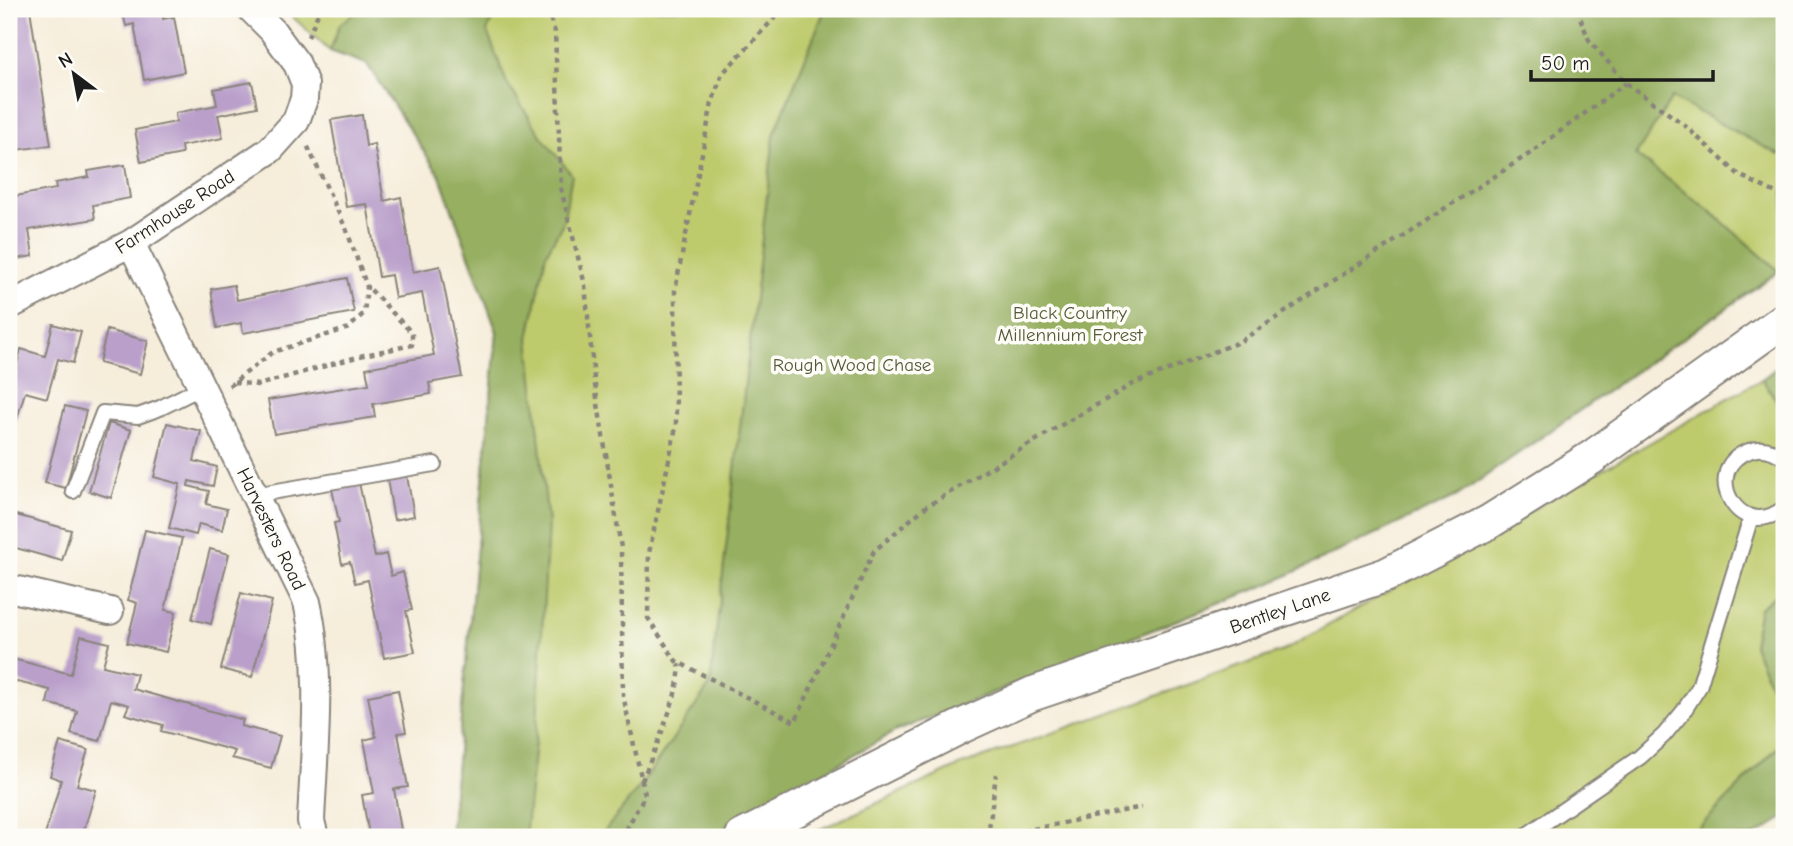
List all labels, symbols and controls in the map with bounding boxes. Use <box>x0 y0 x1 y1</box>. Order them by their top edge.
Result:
north arrow <box>38 38 108 108</box>
scale bar <box>1531 38 1713 82</box>
text: N <box>54 48 77 73</box>
text: 50 m <box>1541 51 1590 75</box>
street label: Farmhouse Road <box>111 165 239 259</box>
park label: Black Country Millennium Forest <box>997 302 1143 346</box>
park label: Rough Wood Chase <box>773 354 931 376</box>
street label: Harvesters Road <box>232 464 310 594</box>
street label: Bentley Lane <box>1227 584 1333 638</box>

